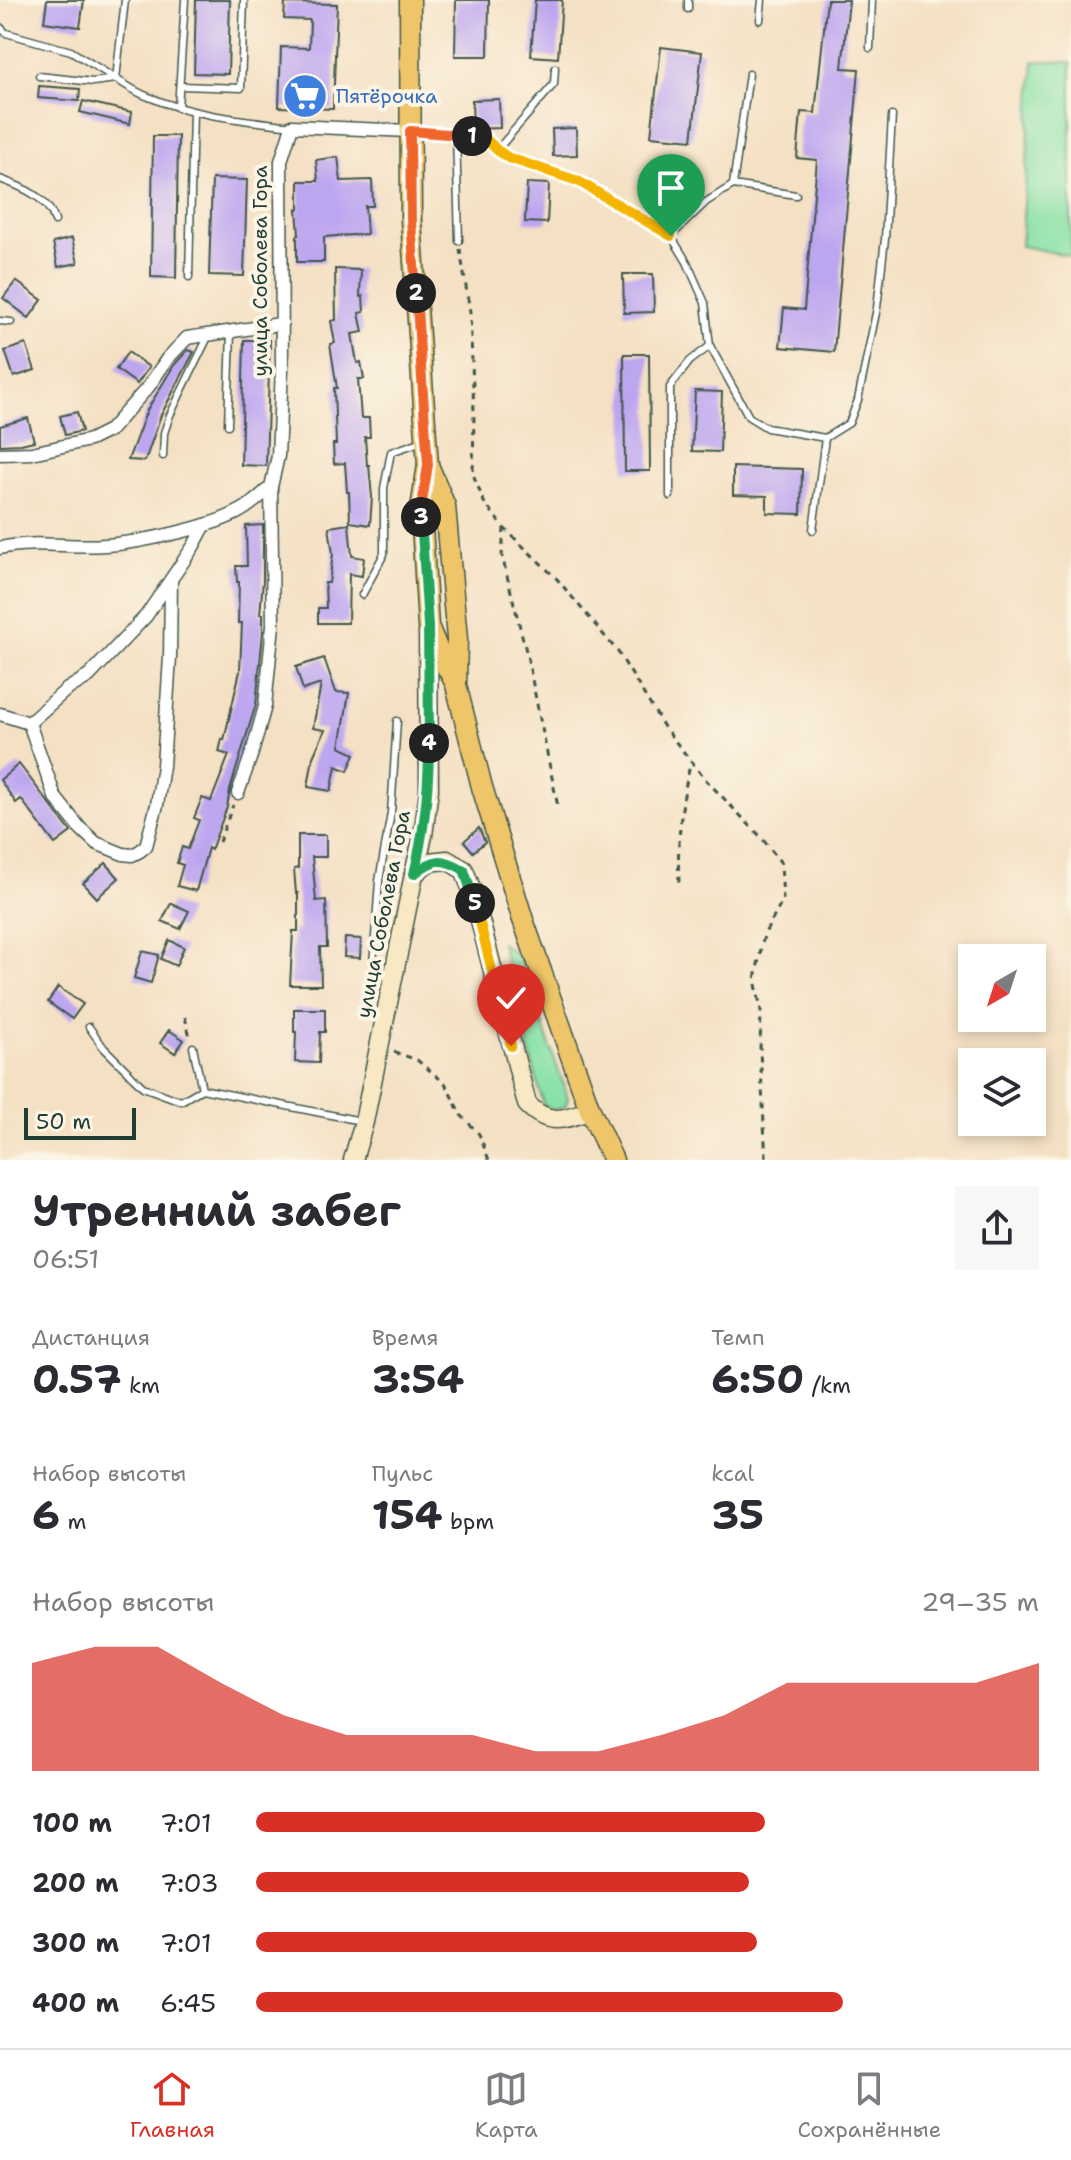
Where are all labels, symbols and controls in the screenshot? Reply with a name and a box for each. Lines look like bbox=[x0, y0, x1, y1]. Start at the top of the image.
supermarket icon: Пятёрочка bbox=[281, 72, 329, 120]
place label: Пятёрочка bbox=[336, 83, 438, 109]
pin: 1 bbox=[452, 116, 492, 156]
text: 1 bbox=[467, 121, 477, 150]
pin bbox=[637, 154, 705, 236]
street label: улица Соболева Гора bbox=[247, 165, 273, 377]
icon: arrive bbox=[649, 166, 693, 210]
pin: 2 bbox=[396, 273, 436, 313]
text: 2 bbox=[408, 278, 424, 307]
pin: 3 bbox=[401, 497, 441, 537]
text: 3 bbox=[413, 502, 429, 531]
pin: 4 bbox=[409, 723, 449, 763]
text: 4 bbox=[421, 728, 437, 757]
street label: улица Соболева Гора bbox=[350, 807, 416, 1020]
pin: 5 bbox=[455, 883, 495, 923]
text: 5 bbox=[468, 888, 482, 917]
north arrow bbox=[958, 944, 1046, 1032]
map controls bbox=[958, 944, 1046, 1136]
pin bbox=[477, 964, 545, 1046]
icon: check bbox=[489, 976, 533, 1020]
button: layers bbox=[958, 1048, 1046, 1136]
scale bar bbox=[24, 1104, 136, 1140]
text: 50 m bbox=[36, 1107, 91, 1136]
text: Утренний забег bbox=[32, 1181, 401, 1240]
button: share bbox=[955, 1186, 1039, 1270]
text: 06:51 bbox=[32, 1241, 99, 1276]
text: Дистанция bbox=[32, 1323, 150, 1352]
text: Время bbox=[372, 1323, 439, 1352]
text: Темп bbox=[711, 1323, 765, 1352]
text: 0.57 bbox=[32, 1352, 121, 1406]
text: 3:54 bbox=[372, 1352, 464, 1406]
text: 6:50 bbox=[711, 1352, 804, 1406]
text: km bbox=[121, 1371, 160, 1400]
text: /km bbox=[804, 1371, 851, 1400]
text: Набор высоты bbox=[32, 1459, 186, 1488]
text: Пульс bbox=[372, 1459, 433, 1488]
text: kcal bbox=[711, 1459, 754, 1488]
text: 6 bbox=[32, 1488, 60, 1542]
text: 154 bbox=[372, 1488, 442, 1542]
text: 35 bbox=[711, 1488, 764, 1542]
text: m bbox=[60, 1507, 86, 1536]
text: bpm bbox=[442, 1507, 494, 1536]
text: Набор высоты bbox=[32, 1584, 214, 1619]
text: 29–35 m bbox=[921, 1584, 1039, 1619]
text: 100 m bbox=[32, 1805, 112, 1840]
text: 7:01 bbox=[160, 1805, 212, 1840]
text: 200 m bbox=[32, 1865, 119, 1900]
text: 7:03 bbox=[160, 1865, 219, 1900]
text: 300 m bbox=[32, 1925, 119, 1960]
text: 7:01 bbox=[160, 1925, 212, 1960]
text: 400 m bbox=[32, 1985, 119, 2020]
text: 6:45 bbox=[160, 1985, 216, 2020]
tab: Главная bbox=[130, 2067, 215, 2144]
tab: Карта bbox=[475, 2067, 538, 2144]
tab: Сохранённые bbox=[797, 2067, 941, 2144]

